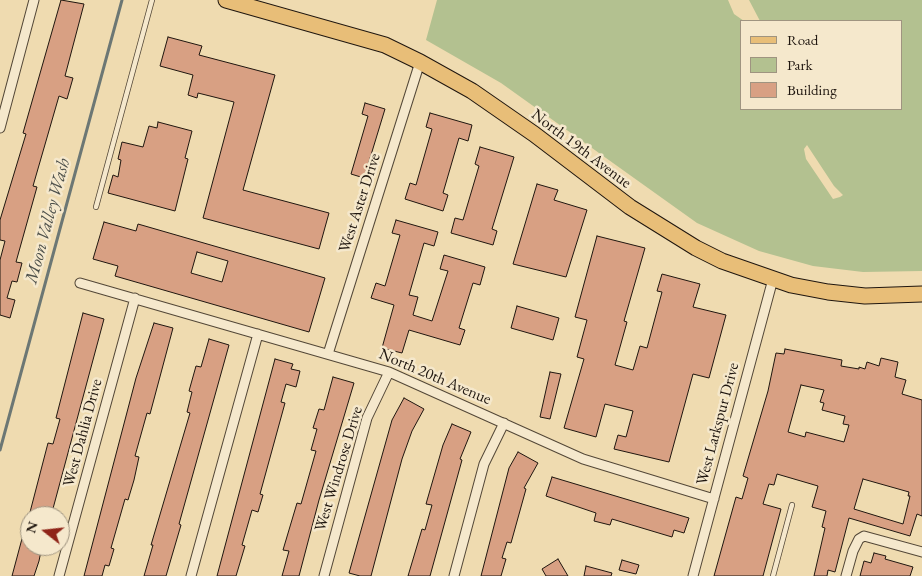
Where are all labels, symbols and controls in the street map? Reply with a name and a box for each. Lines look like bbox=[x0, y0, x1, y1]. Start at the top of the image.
legend bbox=[740, 20, 902, 110]
text: Road bbox=[787, 30, 818, 49]
text: Park bbox=[787, 55, 813, 74]
text: Building bbox=[787, 80, 837, 99]
street label: North 19th Avenue bbox=[527, 105, 635, 193]
street label: West Aster Drive bbox=[335, 151, 385, 255]
water label: Moon Valley Wash bbox=[21, 156, 75, 286]
street label: North 20th Avenue bbox=[376, 345, 494, 409]
street label: West Larkspur Drive bbox=[692, 361, 744, 487]
street label: West Dahlia Drive bbox=[59, 377, 107, 489]
street label: West Windrose Drive bbox=[311, 404, 367, 534]
north arrow bbox=[20, 506, 70, 556]
text: N bbox=[21, 519, 42, 535]

